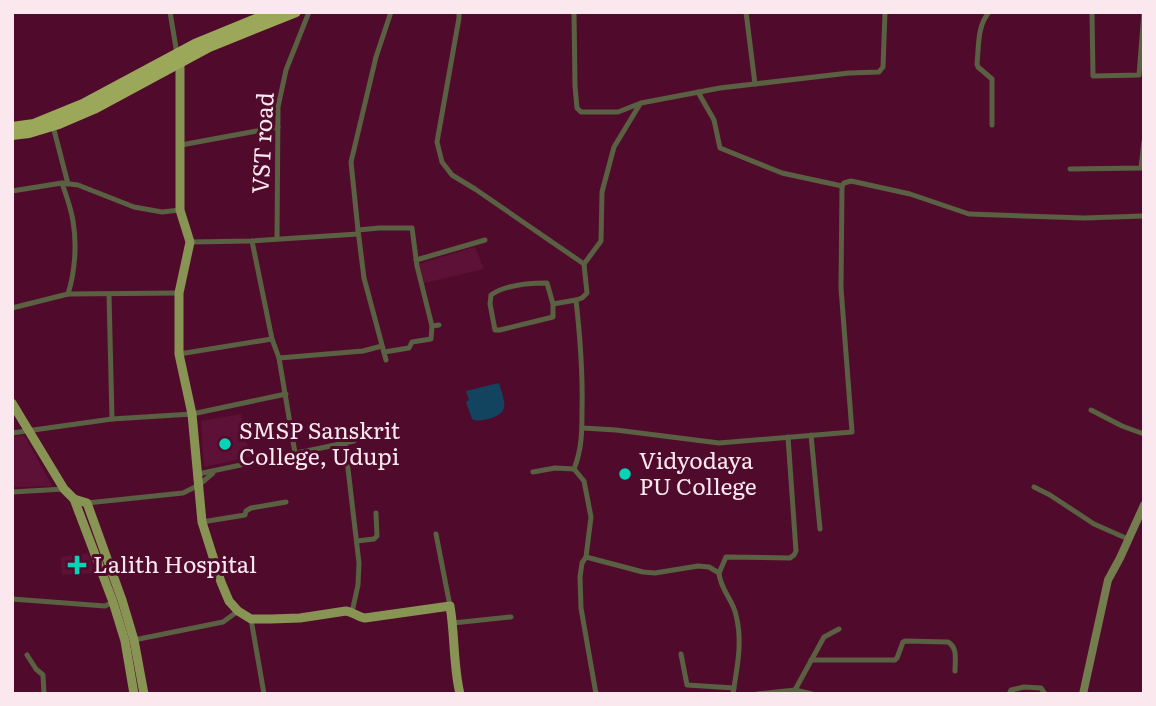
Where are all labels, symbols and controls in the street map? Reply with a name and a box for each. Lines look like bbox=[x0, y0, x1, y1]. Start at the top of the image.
street label: VST road bbox=[241, 91, 281, 195]
place label: SMSP Sanskrit College, Udupi bbox=[239, 412, 401, 472]
marker: SMSP Sanskrit College, Udupi bbox=[217, 436, 233, 452]
place label: Vidyodaya PU College bbox=[639, 442, 757, 502]
marker: Vidyodaya PU College bbox=[617, 466, 633, 482]
place label: Lalith Hospital bbox=[93, 546, 257, 580]
marker: Lalith Hospital bbox=[67, 555, 87, 575]

